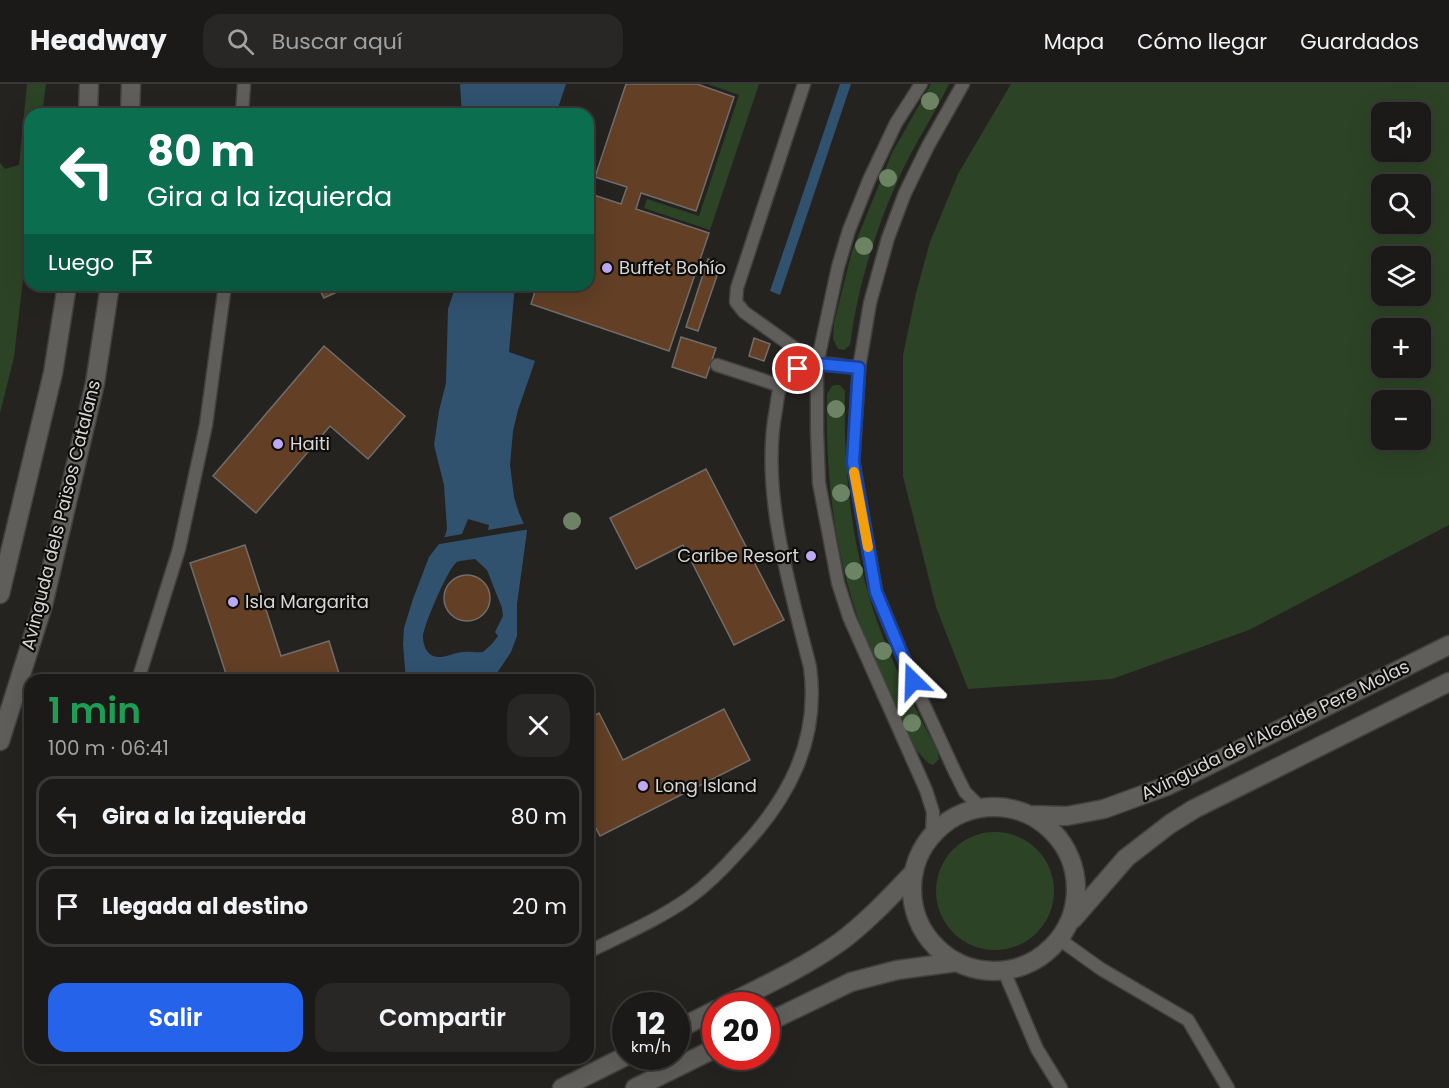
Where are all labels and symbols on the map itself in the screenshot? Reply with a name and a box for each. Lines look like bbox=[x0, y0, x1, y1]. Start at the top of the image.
place label: Buffet Bohío bbox=[619, 255, 726, 280]
marker: Buffet Bohío bbox=[600, 261, 614, 275]
pin bbox=[772, 343, 823, 394]
street label: Avinguda dels Països Catalans bbox=[15, 377, 106, 652]
place label: Haiti bbox=[290, 431, 330, 456]
marker: Haiti bbox=[271, 437, 285, 451]
place label: Caribe Resort bbox=[677, 543, 799, 568]
marker: Caribe Resort bbox=[804, 549, 818, 563]
place label: Isla Margarita bbox=[245, 589, 369, 614]
marker: Isla Margarita bbox=[226, 595, 240, 609]
position arrow bbox=[881, 649, 945, 713]
street label: Avinguda de l'Alcalde Pere Molas bbox=[1136, 653, 1413, 806]
place label: Long Island bbox=[655, 773, 757, 798]
marker: Long Island bbox=[636, 779, 650, 793]
speed limit sign: 20 bbox=[702, 992, 780, 1070]

